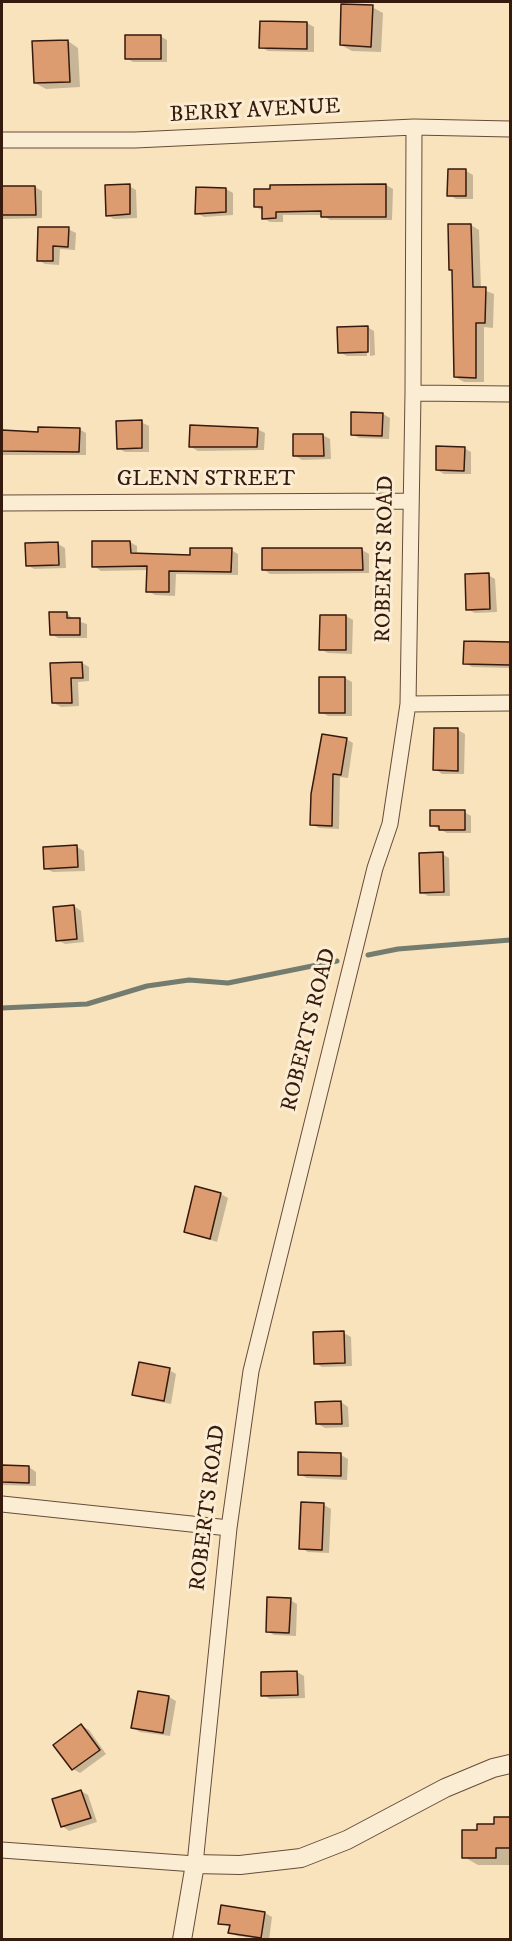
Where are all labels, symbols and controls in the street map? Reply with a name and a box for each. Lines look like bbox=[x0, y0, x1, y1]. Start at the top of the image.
street label: BERRY AVENUE bbox=[169, 94, 341, 130]
street label: GLENN STREET bbox=[117, 467, 295, 493]
street label: ROBERTS ROAD bbox=[371, 475, 401, 643]
street label: ROBERTS ROAD bbox=[277, 946, 343, 1114]
street label: ROBERTS ROAD bbox=[186, 1423, 232, 1593]

